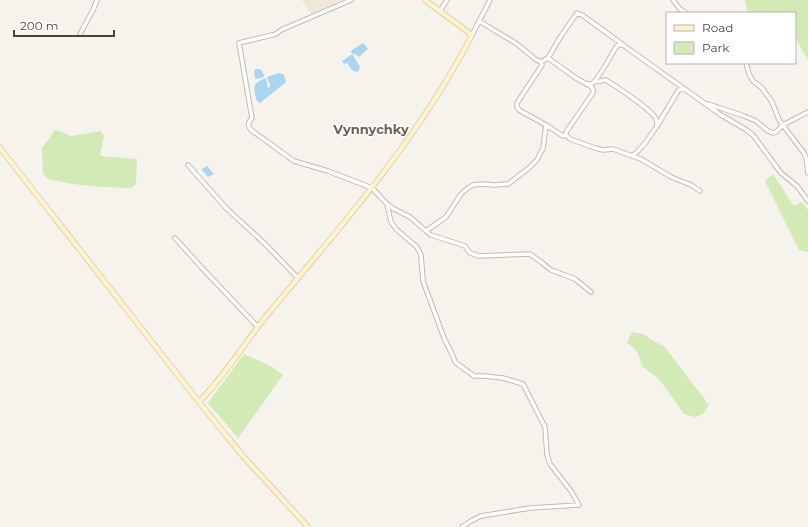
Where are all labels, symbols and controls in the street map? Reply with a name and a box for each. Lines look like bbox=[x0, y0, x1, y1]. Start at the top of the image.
scale bar bbox=[14, 12, 114, 38]
legend bbox=[666, 12, 796, 64]
text: 200 m bbox=[20, 18, 59, 33]
text: Road bbox=[702, 20, 733, 35]
text: Park bbox=[702, 40, 730, 55]
district label: Vynnychky bbox=[332, 121, 409, 137]

